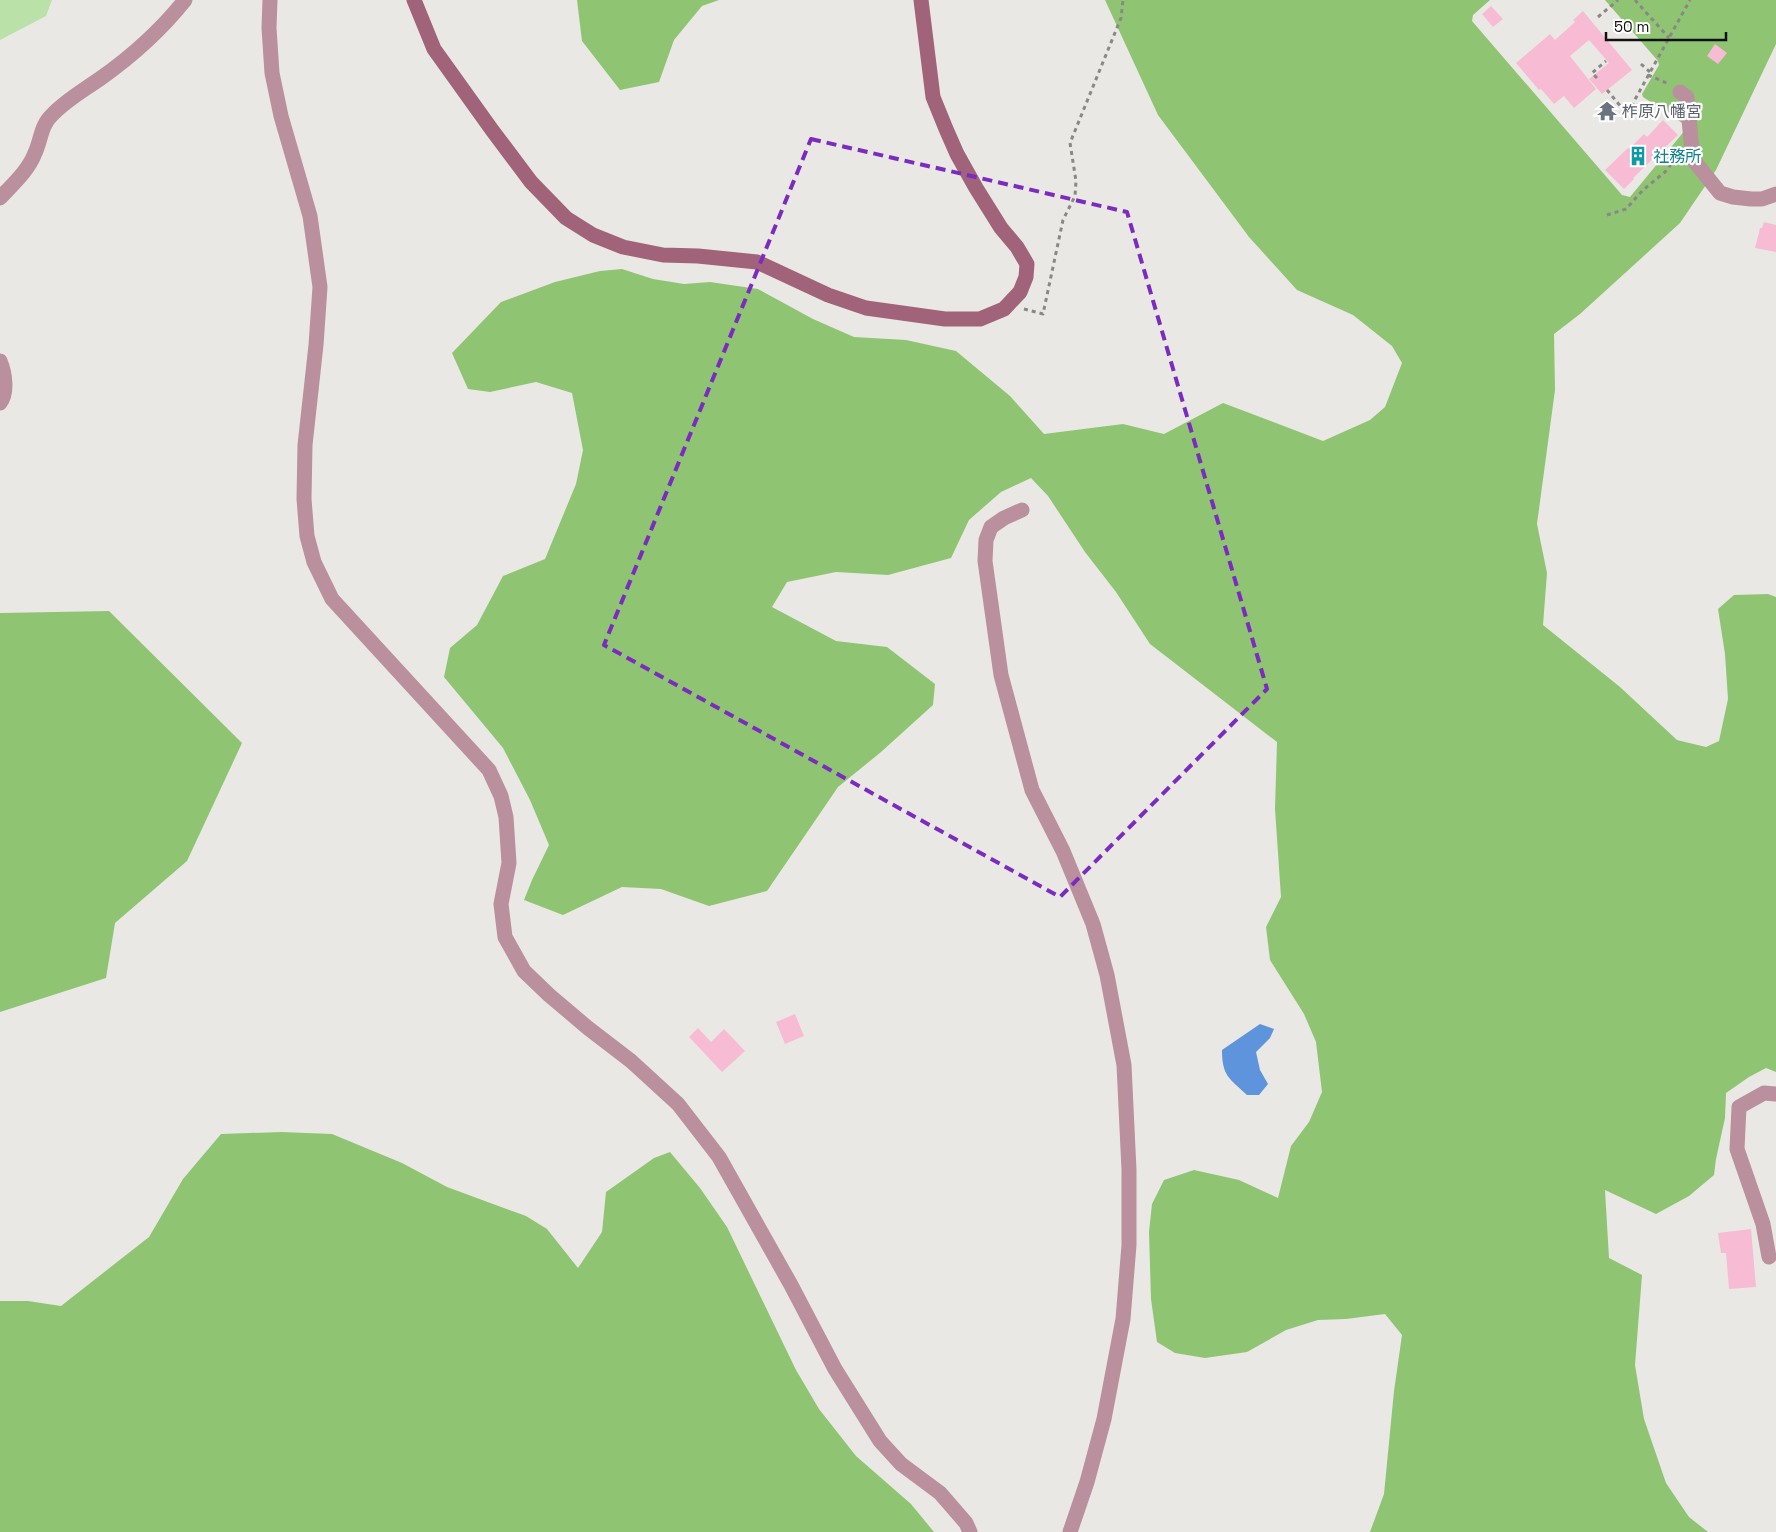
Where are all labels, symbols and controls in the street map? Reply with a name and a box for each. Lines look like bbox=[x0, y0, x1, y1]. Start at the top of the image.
scale bar bbox=[1606, 10, 1726, 42]
text: 50 m bbox=[1614, 17, 1649, 36]
temple icon: 柞原八幡宮 bbox=[1596, 100, 1618, 122]
place label: 柞原八幡宮 bbox=[1622, 101, 1702, 122]
building icon: 社務所 bbox=[1627, 145, 1649, 167]
place label: 社務所 bbox=[1653, 146, 1701, 167]

